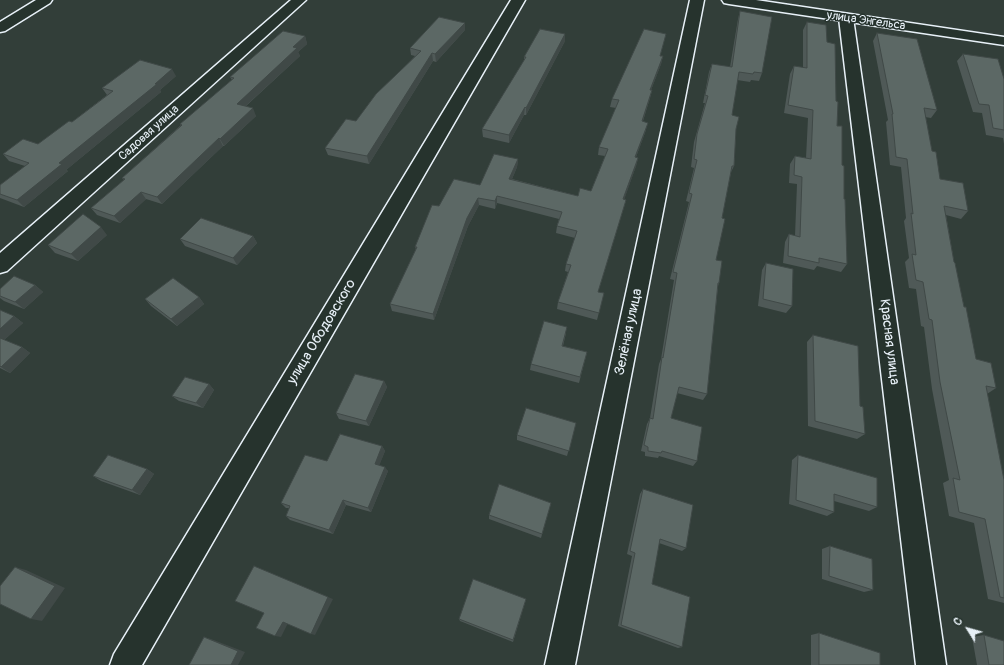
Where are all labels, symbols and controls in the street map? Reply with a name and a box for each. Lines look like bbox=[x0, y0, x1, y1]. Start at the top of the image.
street label: улица Энгельса bbox=[826, 8, 906, 34]
street label: Садовая улица bbox=[116, 102, 182, 164]
street label: улица Ободовского bbox=[284, 277, 360, 387]
street label: Зелёная улица bbox=[612, 287, 646, 377]
street label: Красная улица bbox=[875, 298, 903, 386]
north arrow bbox=[948, 609, 988, 649]
text: С bbox=[951, 615, 965, 628]

